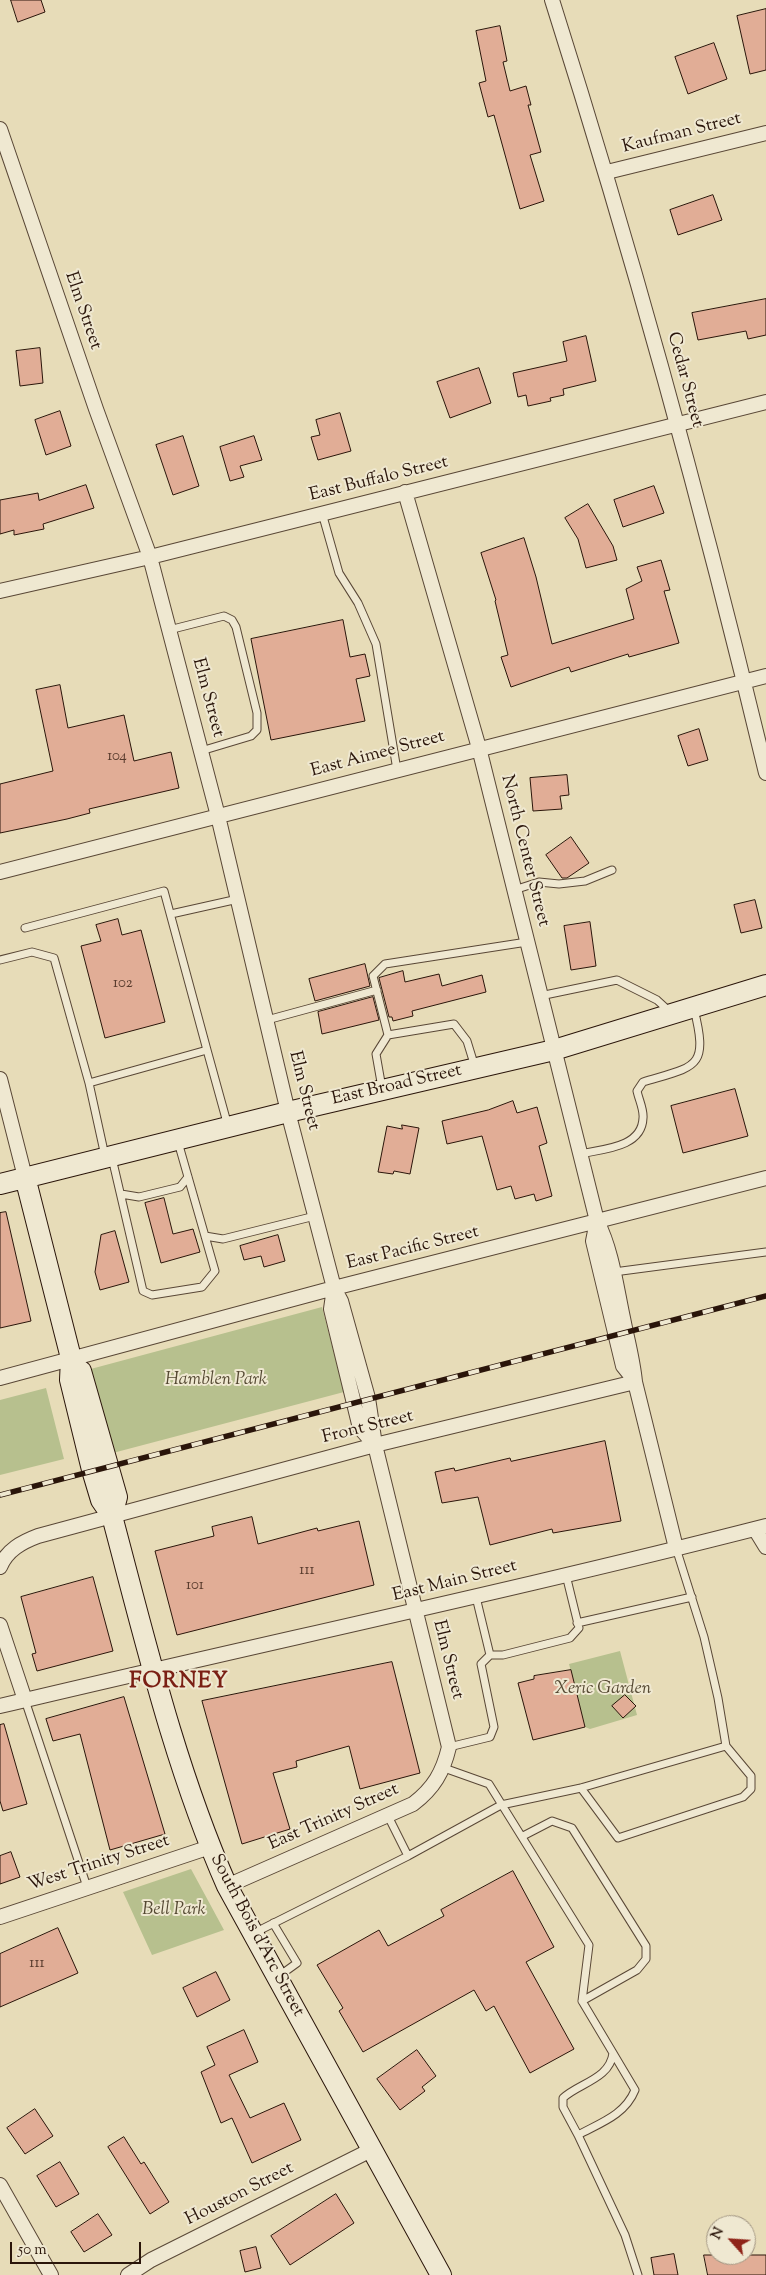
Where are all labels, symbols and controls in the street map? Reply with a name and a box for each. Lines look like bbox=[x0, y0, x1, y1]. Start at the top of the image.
street label: Kaufman Street bbox=[620, 109, 744, 159]
street label: Elm Street bbox=[59, 269, 105, 353]
street label: Cedar Street bbox=[661, 330, 707, 430]
street label: East Buffalo Street bbox=[307, 452, 451, 508]
street label: Elm Street bbox=[186, 656, 228, 740]
street label: East Aimee Street bbox=[309, 727, 447, 783]
house number: 104 bbox=[107, 748, 127, 766]
street label: North Center Street bbox=[495, 773, 553, 929]
house number: 102 bbox=[113, 975, 133, 993]
street label: Elm Street bbox=[283, 1049, 323, 1133]
street label: East Broad Street bbox=[330, 1061, 464, 1111]
street label: East Pacific Street bbox=[345, 1222, 481, 1276]
park label: Hamblen Park bbox=[165, 1370, 267, 1392]
street label: Front Street bbox=[320, 1406, 416, 1450]
street label: East Main Street bbox=[391, 1556, 519, 1608]
house number: 111 bbox=[299, 1562, 315, 1580]
house number: 101 bbox=[186, 1577, 204, 1595]
street label: Elm Street bbox=[427, 1618, 467, 1702]
district label: FORNEY bbox=[129, 1670, 229, 1696]
park label: Xeric Garden bbox=[555, 1679, 651, 1701]
street label: East Trinity Street bbox=[266, 1780, 402, 1856]
street label: West Trinity Street bbox=[25, 1831, 173, 1897]
street label: South Bois d'Arc Street bbox=[204, 1851, 308, 2021]
park label: Bell Park bbox=[142, 1900, 206, 1922]
house number: 111 bbox=[29, 1955, 45, 1973]
street label: Houston Street bbox=[182, 2158, 298, 2232]
north arrow bbox=[706, 2215, 756, 2265]
text: N bbox=[707, 2224, 730, 2243]
scale bar bbox=[12, 2232, 144, 2264]
text: 50 m bbox=[18, 2240, 47, 2261]

